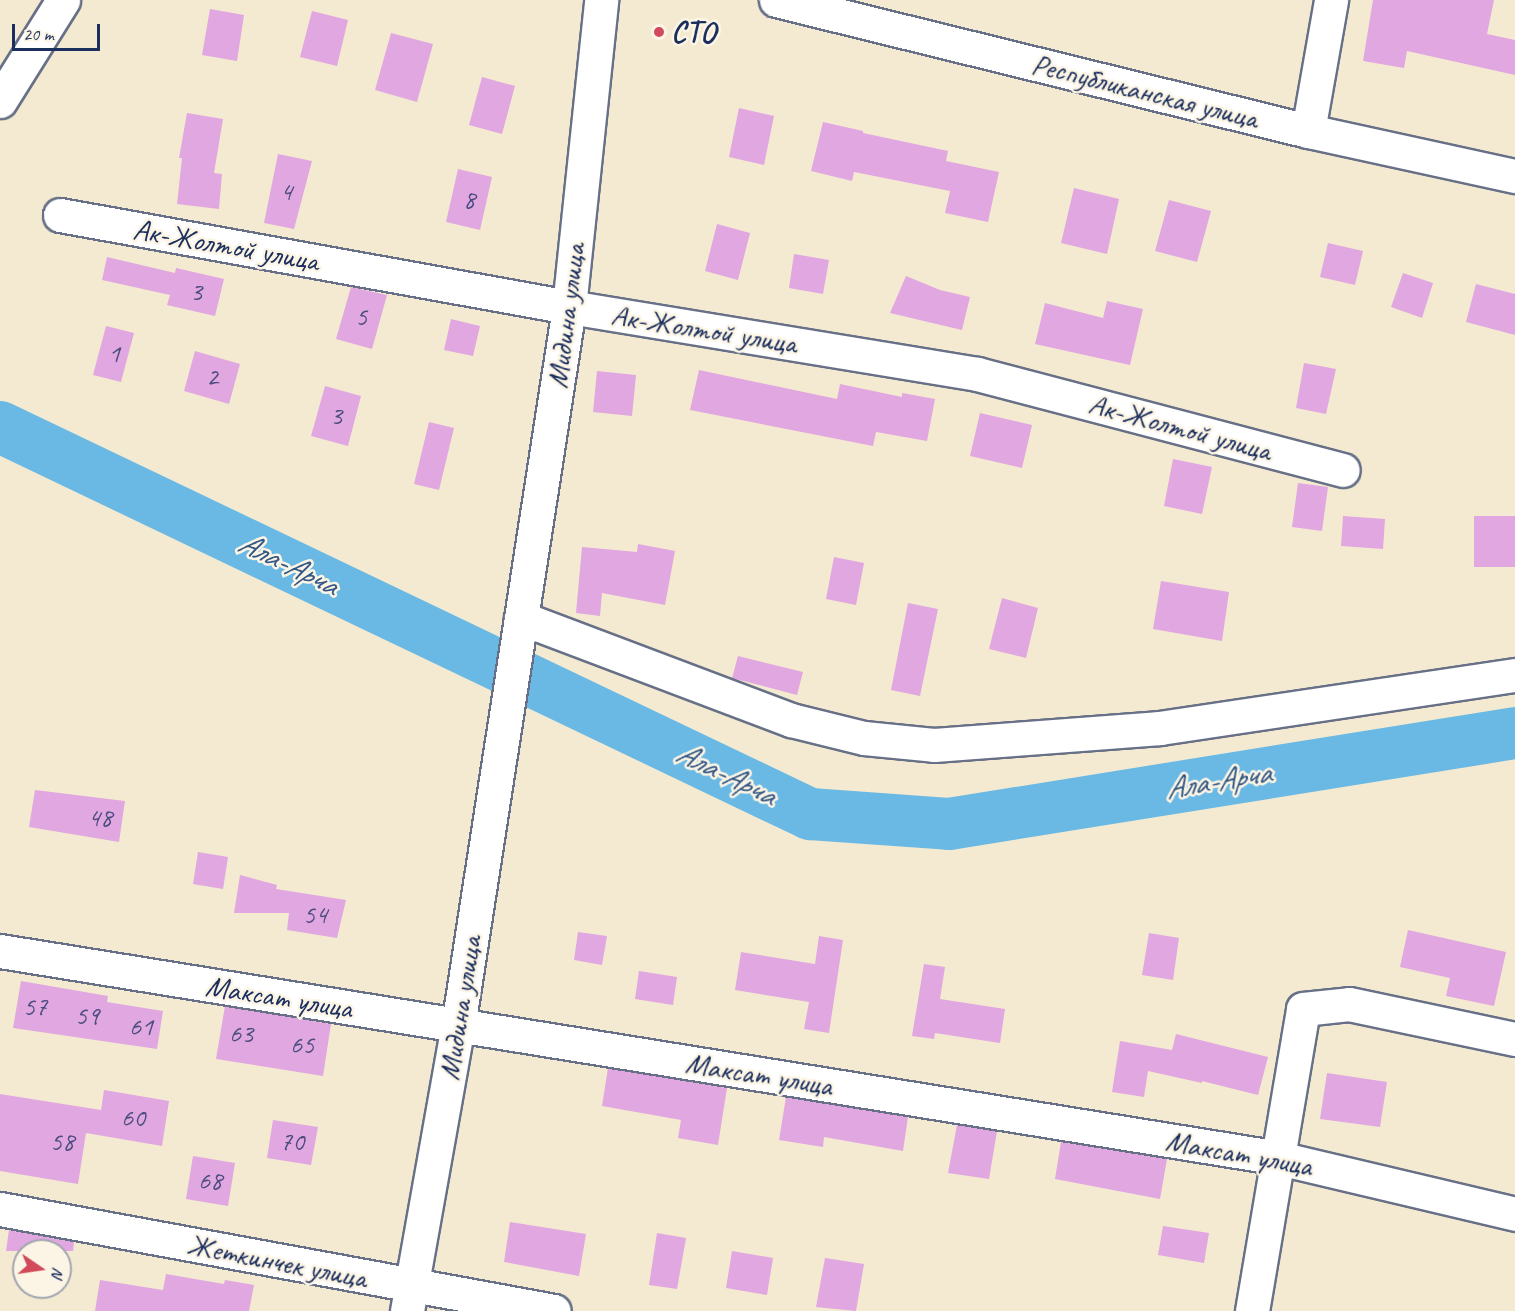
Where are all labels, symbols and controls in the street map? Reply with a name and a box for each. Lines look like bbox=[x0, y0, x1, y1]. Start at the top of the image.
scale bar bbox=[15, 12, 104, 50]
place label: СТО bbox=[671, 14, 715, 50]
text: 20 m bbox=[23, 23, 54, 45]
marker: СТО bbox=[652, 25, 666, 39]
street label: Республиканская улица bbox=[1028, 46, 1262, 136]
house number: 4 bbox=[280, 176, 292, 208]
house number: 8 bbox=[463, 184, 475, 216]
street label: Ак-Жолтой улица bbox=[131, 211, 321, 279]
street label: Мидина улица bbox=[539, 242, 593, 390]
house number: 3 bbox=[190, 276, 202, 308]
street label: Ак-Жолтой улица bbox=[609, 297, 799, 361]
house number: 5 bbox=[355, 301, 367, 333]
house number: 1 bbox=[108, 338, 120, 370]
house number: 2 bbox=[206, 361, 218, 393]
street label: Ак-Жолтой улица bbox=[1085, 385, 1275, 469]
house number: 3 bbox=[330, 400, 342, 432]
water label: Ала-Арча bbox=[232, 524, 344, 604]
water label: Ала-Арча bbox=[670, 734, 782, 814]
water label: Ала-Арча bbox=[1163, 754, 1273, 808]
house number: 48 bbox=[88, 802, 112, 834]
house number: 54 bbox=[303, 899, 327, 931]
street label: Мидина улица bbox=[431, 933, 489, 1083]
street label: Максат улица bbox=[202, 967, 356, 1027]
house number: 57 bbox=[23, 991, 47, 1023]
house number: 59 bbox=[75, 1000, 99, 1032]
house number: 61 bbox=[129, 1011, 153, 1043]
house number: 63 bbox=[229, 1018, 253, 1050]
house number: 65 bbox=[290, 1029, 314, 1061]
street label: Максат улица bbox=[682, 1044, 836, 1104]
house number: 60 bbox=[121, 1102, 145, 1134]
street label: Максат улица bbox=[1162, 1122, 1316, 1184]
house number: 58 bbox=[50, 1126, 74, 1158]
house number: 70 bbox=[280, 1126, 304, 1158]
house number: 68 bbox=[198, 1165, 222, 1197]
street label: Жеткинчек улица bbox=[184, 1226, 370, 1296]
north arrow bbox=[12, 1239, 72, 1299]
text: N bbox=[47, 1266, 68, 1280]

